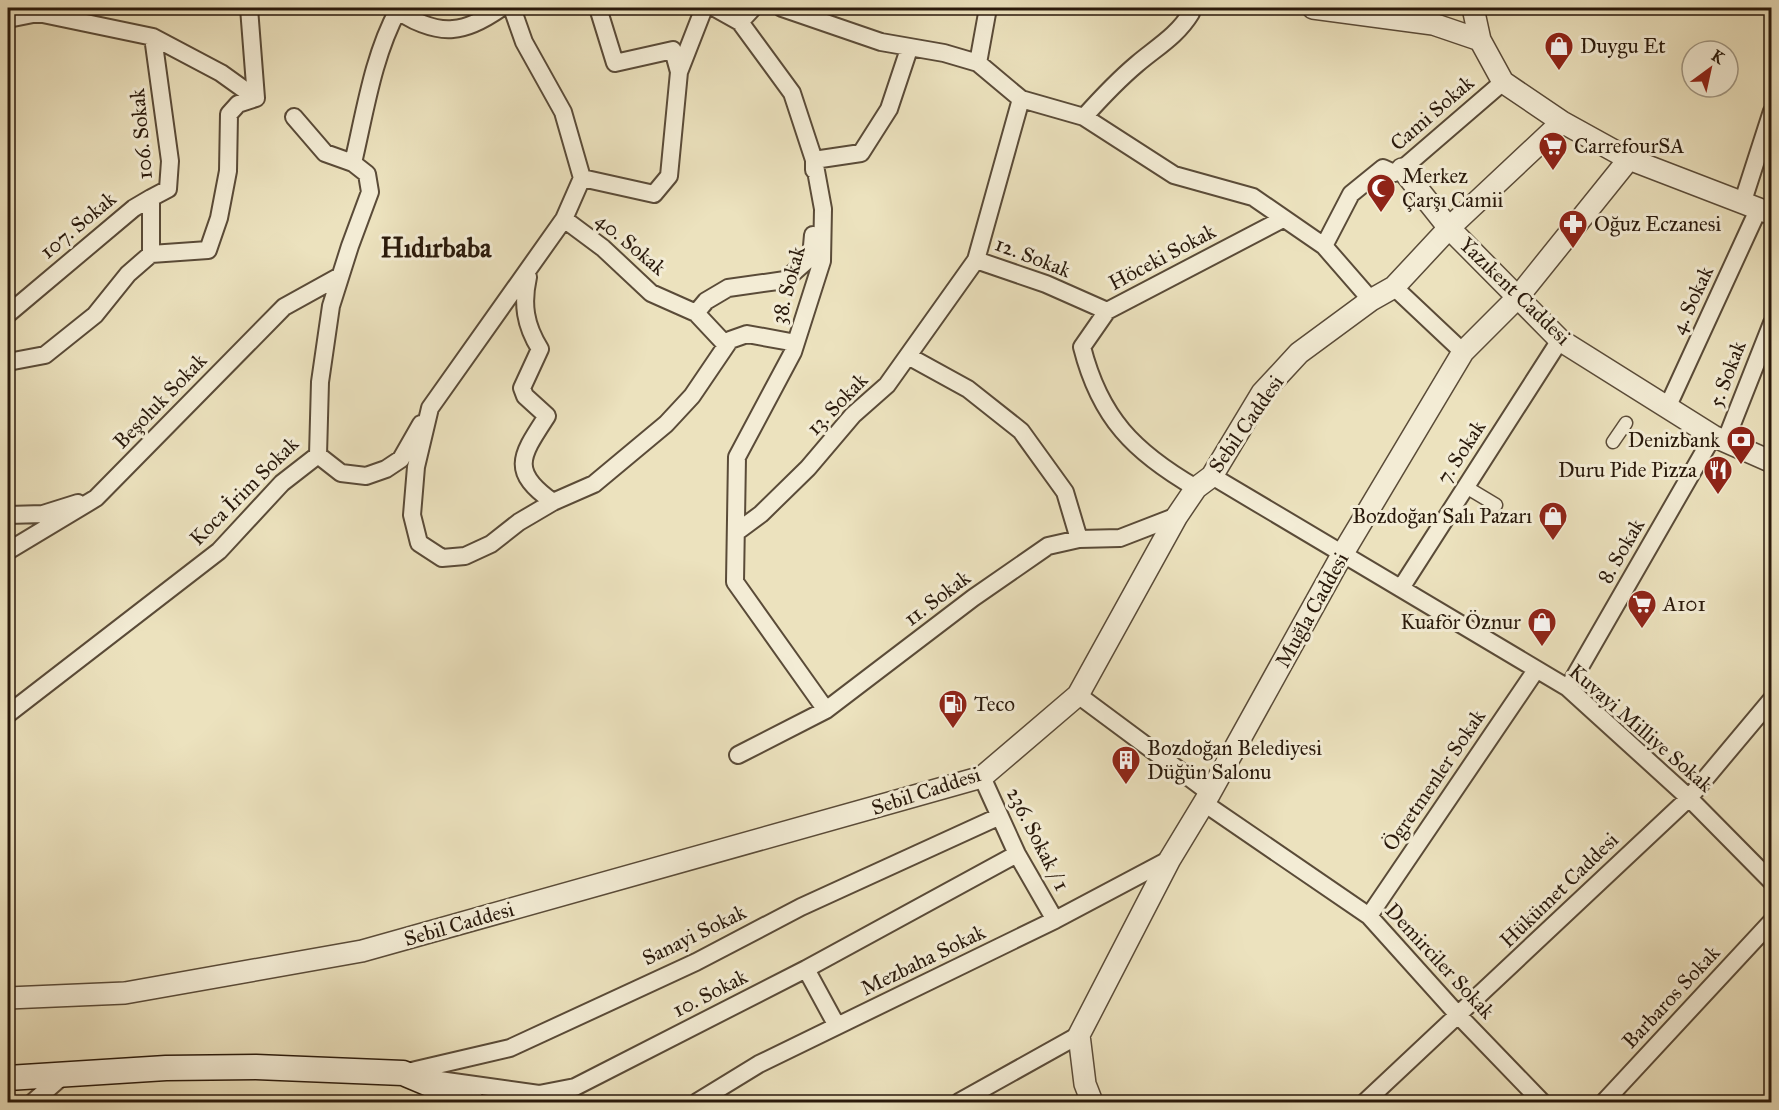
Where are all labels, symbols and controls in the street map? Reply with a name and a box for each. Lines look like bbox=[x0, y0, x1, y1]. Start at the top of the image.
shop icon: Duygu Et bbox=[1543, 30, 1575, 72]
place label: Duygu Et bbox=[1580, 33, 1666, 59]
north arrow bbox=[1680, 39, 1740, 99]
text: K bbox=[1708, 46, 1728, 68]
street label: Cami Sokak bbox=[1385, 70, 1479, 156]
street label: 106. Sokak bbox=[124, 87, 158, 181]
supermarket icon: CarrefourSA bbox=[1537, 130, 1569, 172]
place label: CarrefourSA bbox=[1574, 133, 1684, 159]
place label: Merkez Çarşı Camii bbox=[1402, 163, 1504, 213]
mosque icon: Merkez Çarşı Camii bbox=[1365, 172, 1397, 214]
street label: 107. Sokak bbox=[35, 186, 122, 264]
street label: 40. Sokak bbox=[591, 207, 672, 281]
pharmacy icon: Oğuz Eczanesi bbox=[1557, 208, 1589, 250]
place label: Oğuz Eczanesi bbox=[1594, 211, 1721, 237]
street label: Höceki Sokak bbox=[1104, 218, 1220, 296]
district label: Hıdırbaba bbox=[381, 231, 492, 264]
street label: 12. Sokak bbox=[991, 231, 1075, 283]
street label: Yazıkent Caddesi bbox=[1454, 232, 1576, 351]
street label: 38. Sokak bbox=[765, 243, 811, 327]
street label: 4. Sokak bbox=[1665, 262, 1719, 338]
street label: 5. Sokak bbox=[1702, 337, 1752, 411]
street label: Beşoluk Sokak bbox=[108, 348, 212, 454]
street label: 13. Sokak bbox=[801, 367, 873, 441]
street label: Sebil Caddesi bbox=[1203, 370, 1289, 478]
street label: 7. Sokak bbox=[1431, 415, 1491, 489]
bank icon: Denizbank bbox=[1725, 424, 1757, 466]
place label: Denizbank bbox=[1628, 427, 1720, 453]
street label: Koca İrim Sokak bbox=[184, 431, 304, 551]
restaurant icon: Duru Pide Pizza bbox=[1702, 454, 1734, 496]
place label: Duru Pide Pizza bbox=[1558, 457, 1697, 483]
shop icon: Bozdoğan Salı Pazarı bbox=[1537, 500, 1569, 542]
place label: Bozdoğan Salı Pazarı bbox=[1352, 503, 1532, 529]
street label: 8. Sokak bbox=[1592, 513, 1650, 588]
street label: Muğla Caddesi bbox=[1270, 548, 1354, 672]
street label: 11. Sokak bbox=[899, 564, 976, 631]
supermarket icon: A101 bbox=[1626, 588, 1658, 630]
place label: A101 bbox=[1662, 591, 1706, 617]
shop icon: Kuaför Öznur bbox=[1526, 606, 1558, 648]
place label: Kuaför Öznur bbox=[1400, 609, 1521, 635]
street label: Kuvayi Milliye Sokak bbox=[1564, 658, 1719, 798]
fuel station icon: Teco bbox=[937, 688, 969, 730]
place label: Teco bbox=[974, 691, 1015, 717]
street label: Ögretmenler Sokak bbox=[1377, 704, 1491, 856]
place label: Bozdoğan Belediyesi Düğün Salonu bbox=[1147, 735, 1322, 785]
building icon: Bozdoğan Belediyesi Düğün Salonu bbox=[1110, 744, 1142, 786]
street label: Sebil Caddesi bbox=[868, 761, 984, 821]
street label: 236. Sokak / 1 bbox=[1001, 783, 1075, 895]
street label: Hükümet Caddesi bbox=[1494, 827, 1624, 953]
street label: Sebil Caddesi bbox=[401, 896, 517, 952]
street label: Demirciler Sokak bbox=[1380, 898, 1500, 1025]
street label: Sanayi Sokak bbox=[638, 899, 750, 971]
street label: Mezbaha Sokak bbox=[857, 919, 990, 1001]
street label: Barbaros Sokak bbox=[1617, 940, 1725, 1054]
street label: 10. Sokak bbox=[668, 963, 752, 1023]

